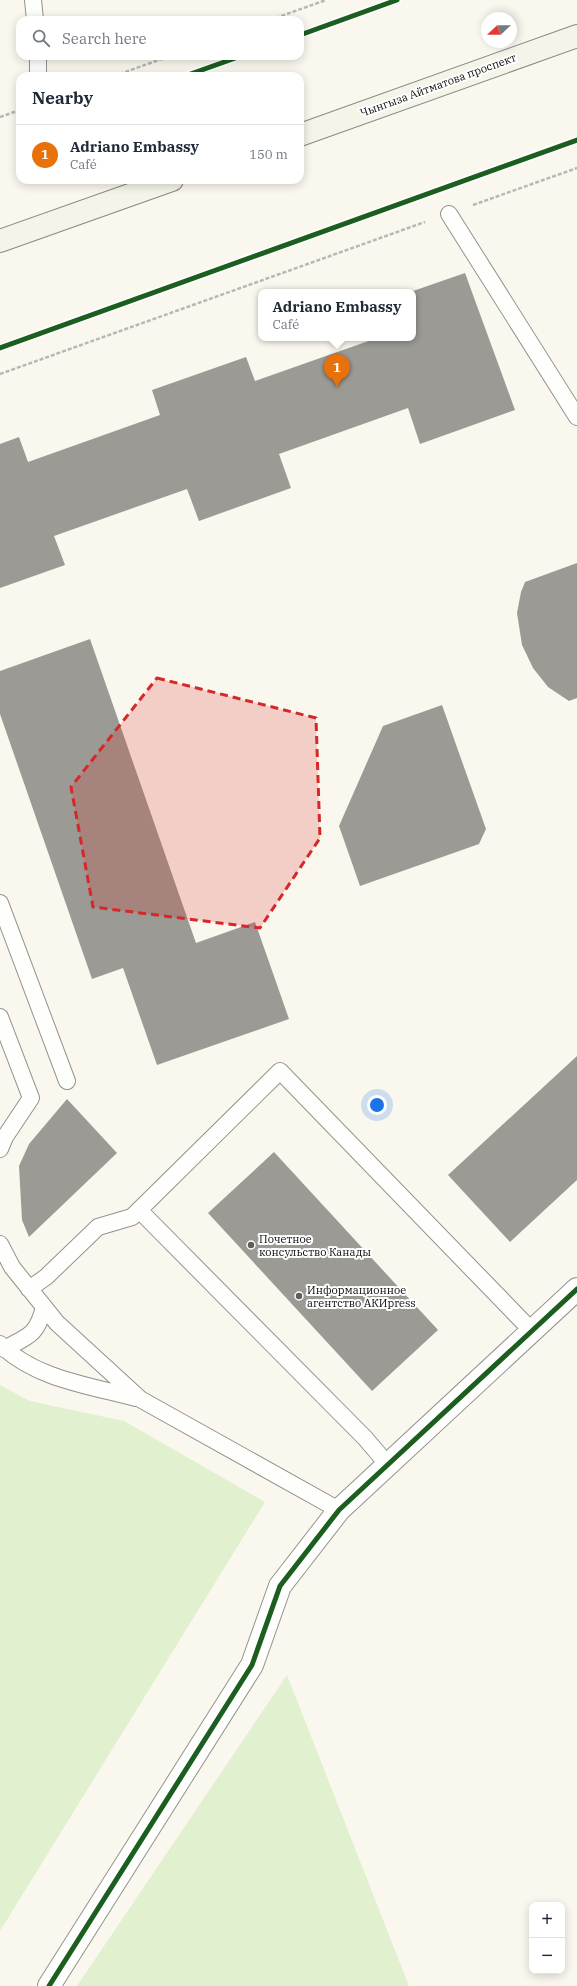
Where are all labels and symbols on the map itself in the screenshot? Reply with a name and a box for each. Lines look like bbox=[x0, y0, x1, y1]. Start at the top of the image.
north arrow bbox=[481, 12, 517, 48]
street label: Чынгыза Айтматова проспект bbox=[358, 50, 518, 120]
pin: 1 bbox=[324, 354, 350, 387]
your location bbox=[367, 1095, 387, 1115]
place label: Почетное консульство Канады bbox=[259, 1232, 371, 1259]
marker: Почетное консульство Канады bbox=[246, 1240, 256, 1250]
place label: Информационное агентство АКИpress bbox=[307, 1283, 416, 1310]
marker: Информационное агентство АКИpress bbox=[294, 1291, 304, 1301]

